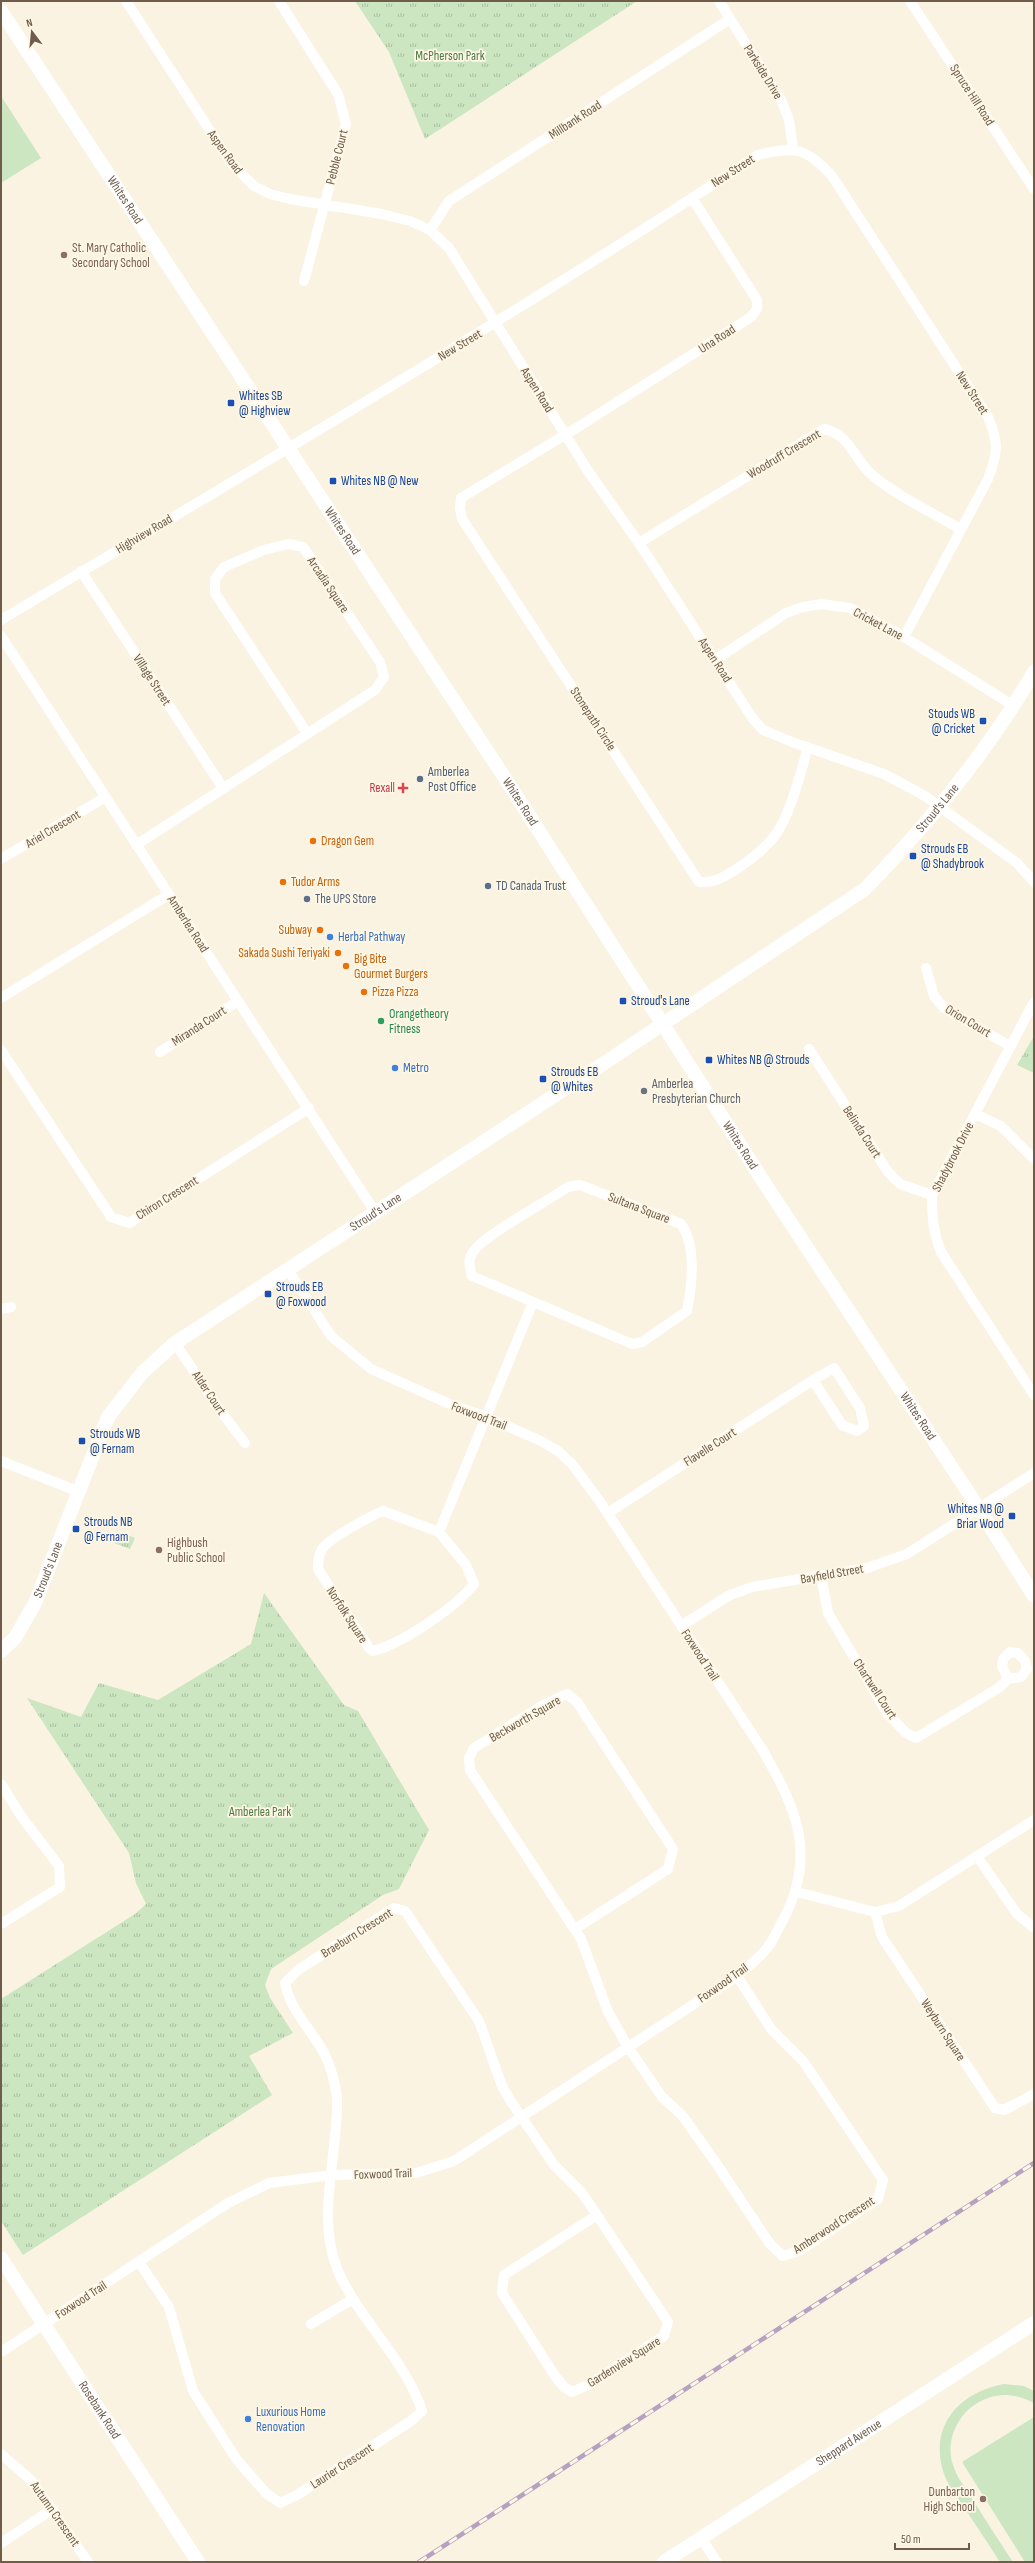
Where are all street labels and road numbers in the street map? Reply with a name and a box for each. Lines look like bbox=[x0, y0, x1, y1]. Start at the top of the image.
street label: Parkside Drive bbox=[740, 42, 786, 102]
street label: Spruce Hill Road bbox=[946, 61, 998, 129]
street label: Millbank Road bbox=[546, 97, 604, 143]
street label: Aspen Road bbox=[203, 126, 246, 177]
street label: Pebble Court bbox=[322, 128, 352, 186]
street label: New Street bbox=[708, 151, 758, 191]
street label: Whites Road bbox=[104, 173, 147, 227]
street label: Una Road bbox=[696, 321, 738, 357]
street label: New Street bbox=[435, 326, 485, 364]
street label: Aspen Road bbox=[516, 364, 557, 416]
street label: New Street bbox=[952, 368, 992, 418]
street label: Woodruff Crescent bbox=[744, 426, 824, 482]
street label: Whites Road bbox=[321, 504, 364, 558]
street label: Highview Road bbox=[113, 511, 175, 557]
street label: Arcadia Square bbox=[303, 553, 353, 616]
street label: Cricket Lane bbox=[850, 604, 906, 644]
street label: Aspen Road bbox=[694, 634, 735, 685]
street label: Village Street bbox=[130, 651, 175, 709]
street label: Stonepath Circle bbox=[567, 684, 619, 754]
street label: Whites Road bbox=[499, 775, 542, 829]
street label: Stroud's Lane bbox=[913, 780, 962, 836]
street label: Ariel Crescent bbox=[22, 806, 83, 852]
street label: Amberlea Road bbox=[163, 892, 212, 956]
street label: Orion Court bbox=[942, 1001, 994, 1041]
street label: Miranda Court bbox=[169, 1003, 229, 1049]
street label: Belinda Court bbox=[839, 1103, 885, 1161]
street label: Whites Road bbox=[719, 1118, 762, 1172]
street label: Shadybrook Drive bbox=[929, 1120, 977, 1194]
street label: Chiron Crescent bbox=[133, 1173, 201, 1223]
street label: Stroud's Lane bbox=[347, 1189, 405, 1235]
street label: Sultana Square bbox=[606, 1189, 672, 1227]
street label: Alder Court bbox=[188, 1367, 229, 1418]
street label: Whites Road bbox=[897, 1389, 940, 1443]
street label: Foxwood Trail bbox=[449, 1398, 509, 1434]
street label: Flavelle Court bbox=[681, 1424, 739, 1470]
street label: Stroud's Lane bbox=[30, 1540, 66, 1600]
street label: Bayfield Street bbox=[799, 1561, 865, 1587]
street label: Norfolk Square bbox=[323, 1584, 371, 1646]
street label: Foxwood Trail bbox=[677, 1626, 723, 1684]
street label: Chartwell Court bbox=[850, 1656, 901, 1722]
street label: Beckworth Square bbox=[487, 1692, 563, 1746]
street label: Braeburn Crescent bbox=[318, 1905, 396, 1961]
street label: Foxwood Trail bbox=[695, 1960, 751, 2006]
street label: Weyburn Square bbox=[917, 1996, 969, 2064]
street label: Foxwood Trail bbox=[354, 2165, 412, 2183]
street label: Amberwood Crescent bbox=[789, 2193, 878, 2258]
street label: Foxwood Trail bbox=[52, 2277, 110, 2323]
street label: Gardenview Square bbox=[584, 2333, 664, 2391]
street label: Rosebank Road bbox=[75, 2378, 124, 2442]
street label: Sheppard Avenue bbox=[813, 2416, 885, 2470]
street label: Laurier Crescent bbox=[307, 2440, 377, 2492]
street label: Autumn Crescent bbox=[26, 2477, 83, 2550]

